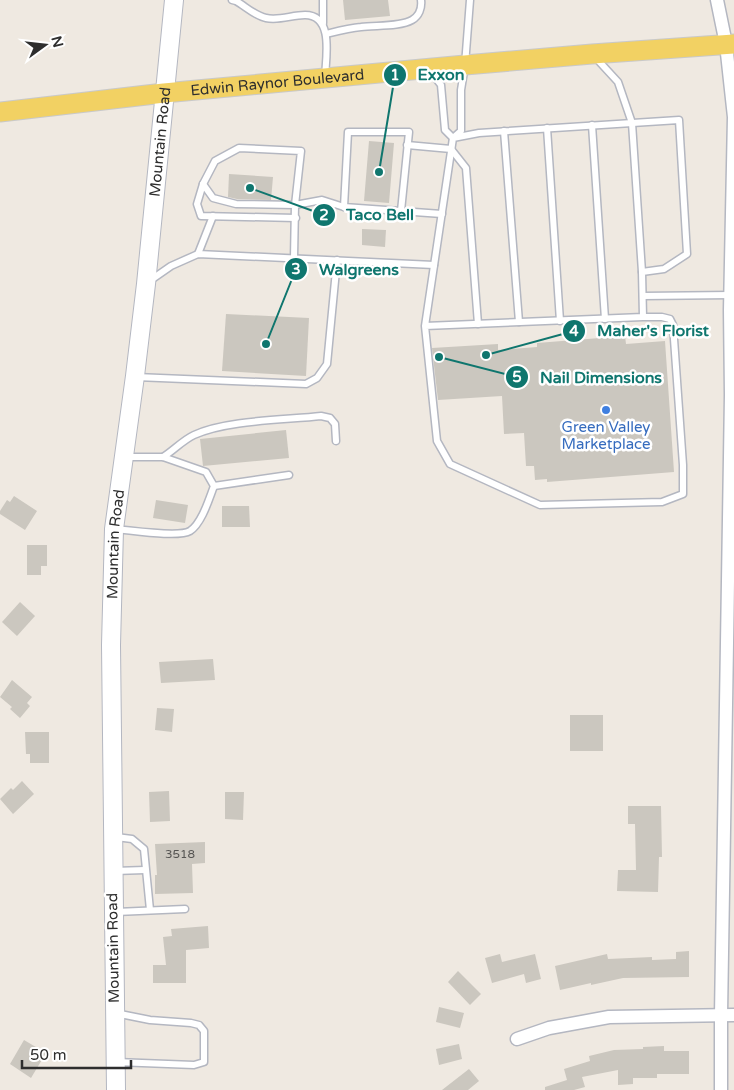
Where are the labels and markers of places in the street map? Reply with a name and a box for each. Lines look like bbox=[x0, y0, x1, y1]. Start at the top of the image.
callout: Exxon bbox=[382, 59, 474, 90]
callout: Taco Bell bbox=[311, 199, 424, 230]
callout: Walgreens bbox=[284, 254, 409, 285]
callout: Maher's Florist bbox=[562, 315, 719, 346]
callout: Nail Dimensions bbox=[505, 362, 672, 393]
marker: Green Valley Marketplace bbox=[600, 404, 612, 416]
place label: Green Valley Marketplace bbox=[562, 418, 650, 453]

